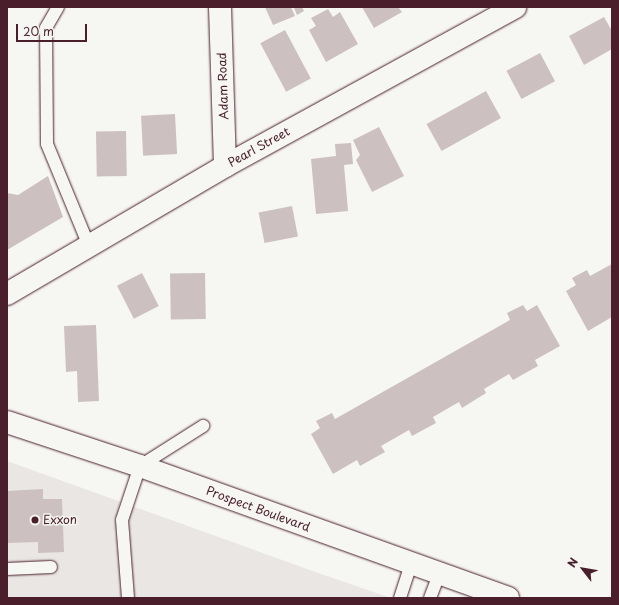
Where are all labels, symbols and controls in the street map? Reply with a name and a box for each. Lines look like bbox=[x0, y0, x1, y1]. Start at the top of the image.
scale bar bbox=[18, 16, 89, 42]
text: 20 m bbox=[23, 22, 54, 40]
street label: Adam Road bbox=[215, 52, 231, 120]
street label: Pearl Street bbox=[225, 124, 293, 170]
street label: Prospect Boulevard bbox=[204, 483, 312, 535]
place label: Exxon bbox=[43, 513, 77, 527]
marker: Exxon bbox=[30, 515, 40, 525]
north arrow bbox=[563, 549, 603, 589]
text: N bbox=[563, 554, 582, 571]

